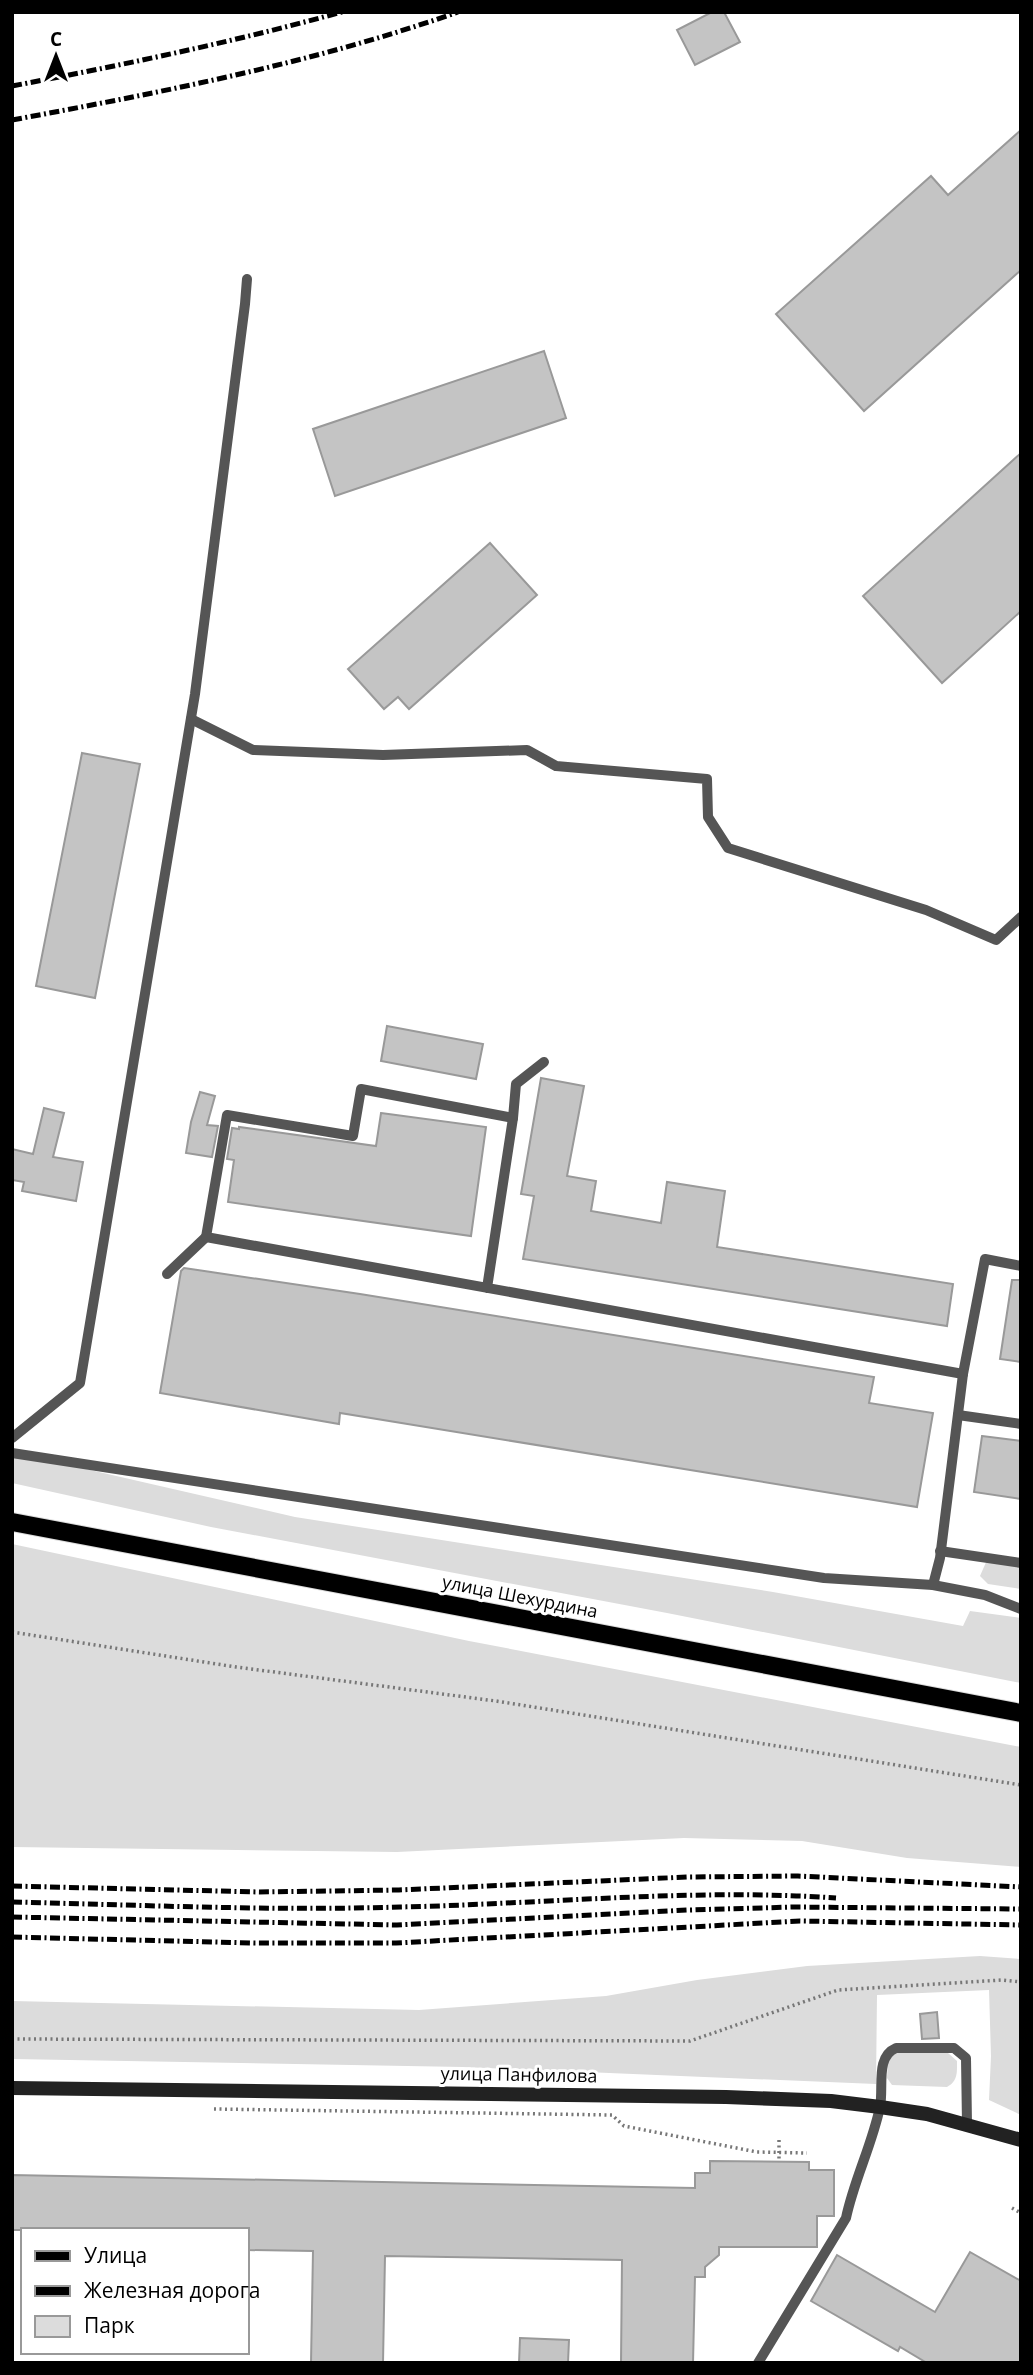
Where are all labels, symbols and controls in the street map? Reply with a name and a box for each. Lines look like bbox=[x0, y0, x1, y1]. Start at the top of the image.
north arrow bbox=[21, 21, 91, 91]
text: С bbox=[50, 26, 62, 52]
street label: улица Шехурдина bbox=[440, 1569, 600, 1623]
street label: улица Панфилова bbox=[440, 2061, 598, 2087]
legend bbox=[21, 2228, 248, 2354]
text: Улица bbox=[84, 2241, 147, 2269]
text: Железная дорога bbox=[84, 2276, 260, 2304]
text: Парк bbox=[84, 2311, 135, 2339]

